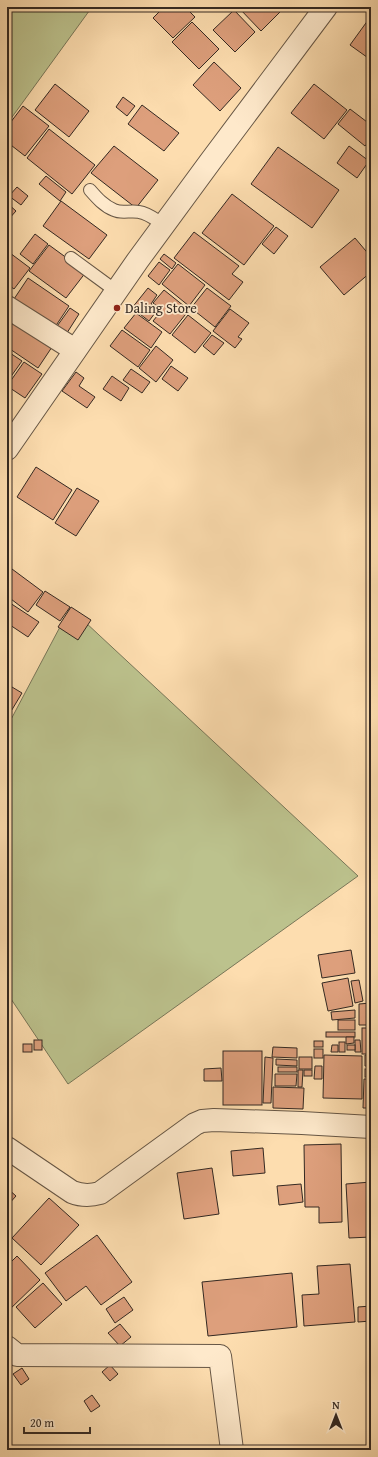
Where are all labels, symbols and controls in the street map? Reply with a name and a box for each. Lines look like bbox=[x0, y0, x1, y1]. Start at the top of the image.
place label: Daling Store bbox=[125, 298, 197, 318]
marker: Daling Store bbox=[112, 303, 122, 313]
north arrow bbox=[316, 1395, 356, 1435]
text: N bbox=[332, 1397, 340, 1413]
scale bar bbox=[24, 1409, 90, 1435]
text: 20 m bbox=[30, 1414, 54, 1431]

